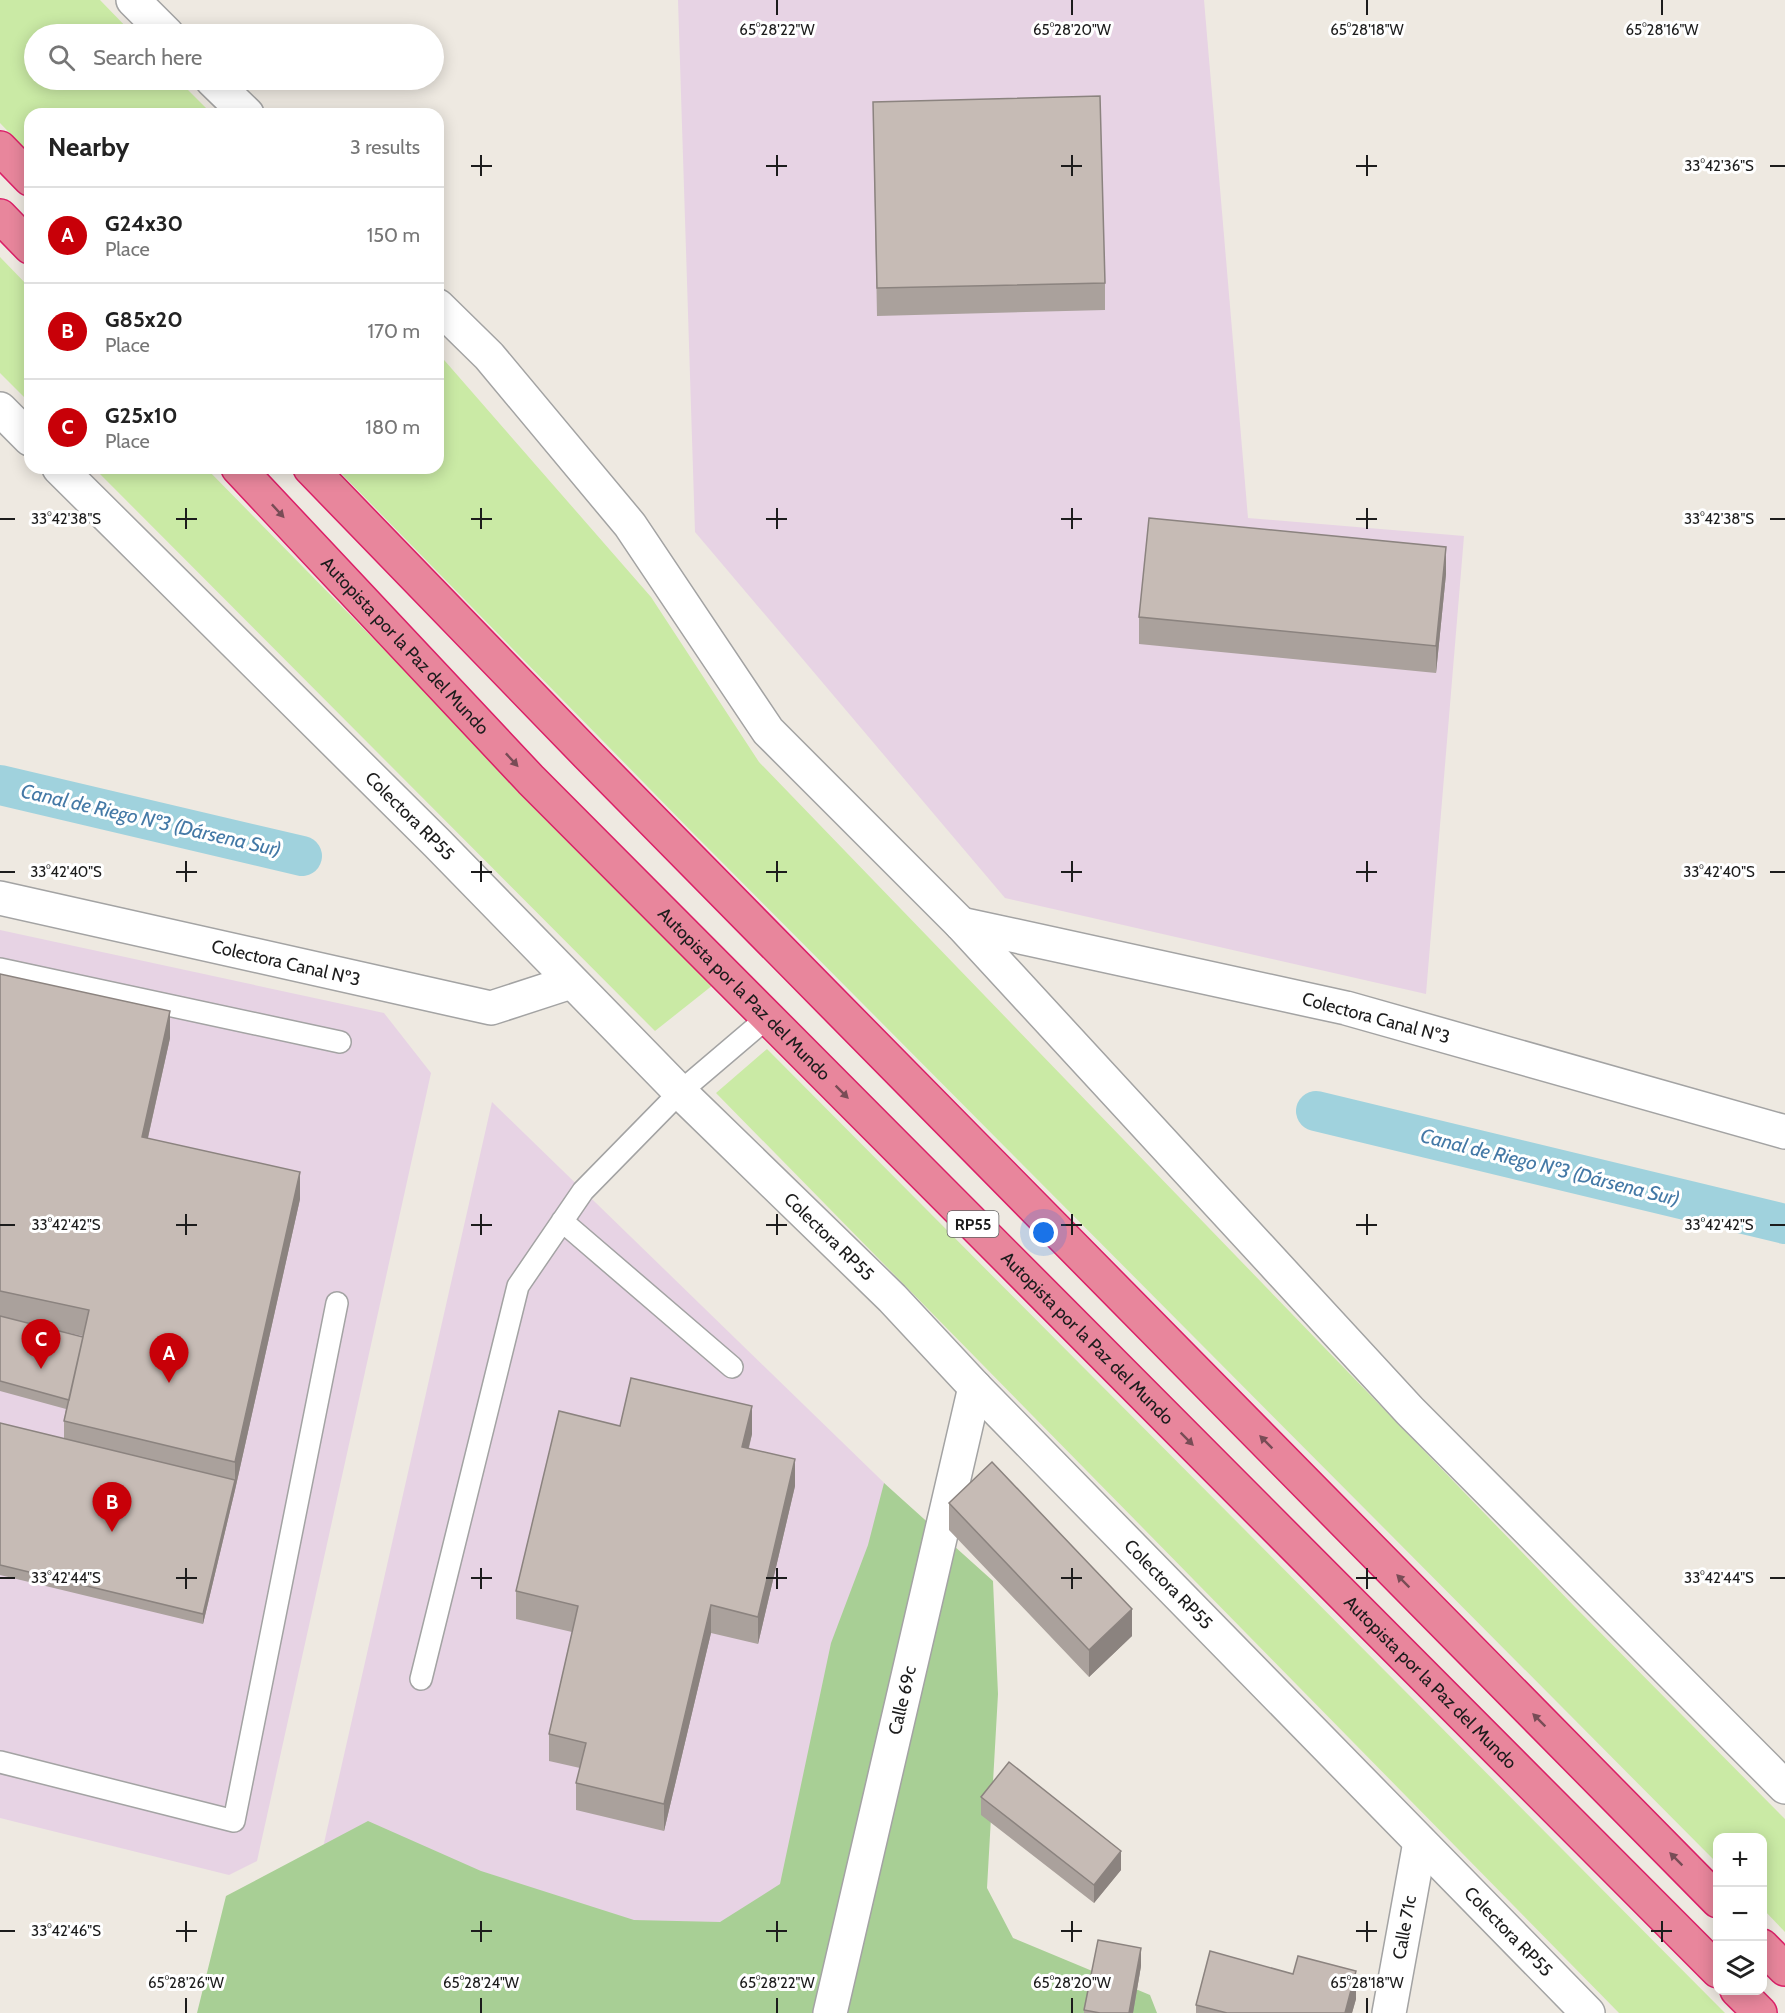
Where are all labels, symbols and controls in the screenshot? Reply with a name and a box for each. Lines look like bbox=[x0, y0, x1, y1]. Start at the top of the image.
text: 65°28'22"W bbox=[739, 21, 815, 39]
text: 65°28'20"W bbox=[1033, 21, 1112, 39]
text: 65°28'18"W bbox=[1330, 21, 1405, 39]
text: 65°28'16"W bbox=[1626, 21, 1699, 39]
search box bbox=[24, 24, 444, 90]
icon: search bbox=[45, 41, 78, 74]
text: Search here bbox=[93, 44, 202, 71]
text: Nearby bbox=[48, 131, 129, 163]
text: 3 results bbox=[350, 135, 420, 159]
text: 33°42'36"S bbox=[1684, 157, 1754, 175]
text: G24x30 bbox=[105, 210, 183, 237]
text: A bbox=[61, 223, 74, 247]
text: 150 m bbox=[367, 223, 420, 247]
text: Place bbox=[105, 237, 150, 261]
text: G85x20 bbox=[105, 306, 183, 333]
text: B bbox=[61, 319, 74, 343]
text: 170 m bbox=[368, 319, 420, 343]
text: Place bbox=[105, 333, 150, 357]
text: G25x10 bbox=[105, 402, 178, 429]
text: C bbox=[61, 415, 74, 439]
text: 180 m bbox=[365, 415, 420, 439]
text: Place bbox=[105, 429, 150, 453]
one-way arrow bbox=[271, 503, 285, 518]
text: 33°42'38"S bbox=[31, 510, 101, 528]
text: 33°42'38"S bbox=[1684, 510, 1754, 528]
street label: Autopista por la Paz del Mundo bbox=[316, 552, 494, 739]
one-way arrow bbox=[505, 752, 518, 767]
street label: Colectora RP55 bbox=[360, 767, 459, 865]
water label: Canal de Riego Nº3 (Dársena Sur) bbox=[19, 778, 283, 862]
text: 33°42'40"S bbox=[30, 863, 102, 881]
text: 33°42'40"S bbox=[1683, 863, 1755, 881]
street label: Autopista por la Paz del Mundo bbox=[653, 903, 835, 1085]
street label: Colectora Canal Nº3 bbox=[209, 935, 363, 991]
street label: Colectora Canal Nº3 bbox=[1300, 988, 1452, 1048]
one-way arrow bbox=[834, 1085, 848, 1099]
water label: Canal de Riego Nº3 (Dársena Sur) bbox=[1418, 1123, 1682, 1211]
street label: Colectora RP55 bbox=[779, 1188, 879, 1285]
road number: RP55 bbox=[948, 1211, 998, 1237]
text: 33°42'42"S bbox=[31, 1216, 101, 1234]
text: 33°42'42"S bbox=[1684, 1216, 1754, 1234]
your location bbox=[1029, 1218, 1058, 1247]
street label: Autopista por la Paz del Mundo bbox=[996, 1247, 1178, 1429]
pin: C bbox=[22, 1320, 60, 1369]
pin: A bbox=[150, 1334, 188, 1383]
one-way arrow bbox=[1179, 1431, 1193, 1445]
one-way arrow bbox=[1259, 1436, 1273, 1450]
pin: B bbox=[92, 1482, 132, 1532]
street label: Colectora RP55 bbox=[1119, 1535, 1217, 1634]
text: 33°42'44"S bbox=[31, 1569, 101, 1587]
text: 33°42'44"S bbox=[1684, 1569, 1754, 1587]
one-way arrow bbox=[1396, 1575, 1410, 1589]
street label: Autopista por la Paz del Mundo bbox=[1339, 1591, 1521, 1774]
street label: Calle 69c bbox=[884, 1664, 921, 1737]
one-way arrow bbox=[1533, 1714, 1547, 1728]
map controls bbox=[1713, 1833, 1767, 1995]
button: + bbox=[1713, 1833, 1767, 1887]
one-way arrow bbox=[1670, 1852, 1684, 1866]
street label: Colectora RP55 bbox=[1460, 1882, 1557, 1981]
button: − bbox=[1713, 1887, 1767, 1941]
street label: Calle 71c bbox=[1388, 1894, 1421, 1961]
text: 33°42'46"S bbox=[31, 1922, 101, 1940]
button: layers bbox=[1713, 1941, 1767, 1995]
text: 65°28'26"W bbox=[148, 1974, 225, 1992]
text: 65°28'24"W bbox=[443, 1974, 520, 1992]
text: 65°28'22"W bbox=[739, 1974, 815, 1992]
text: 65°28'20"W bbox=[1033, 1974, 1112, 1992]
text: 65°28'18"W bbox=[1330, 1974, 1405, 1992]

